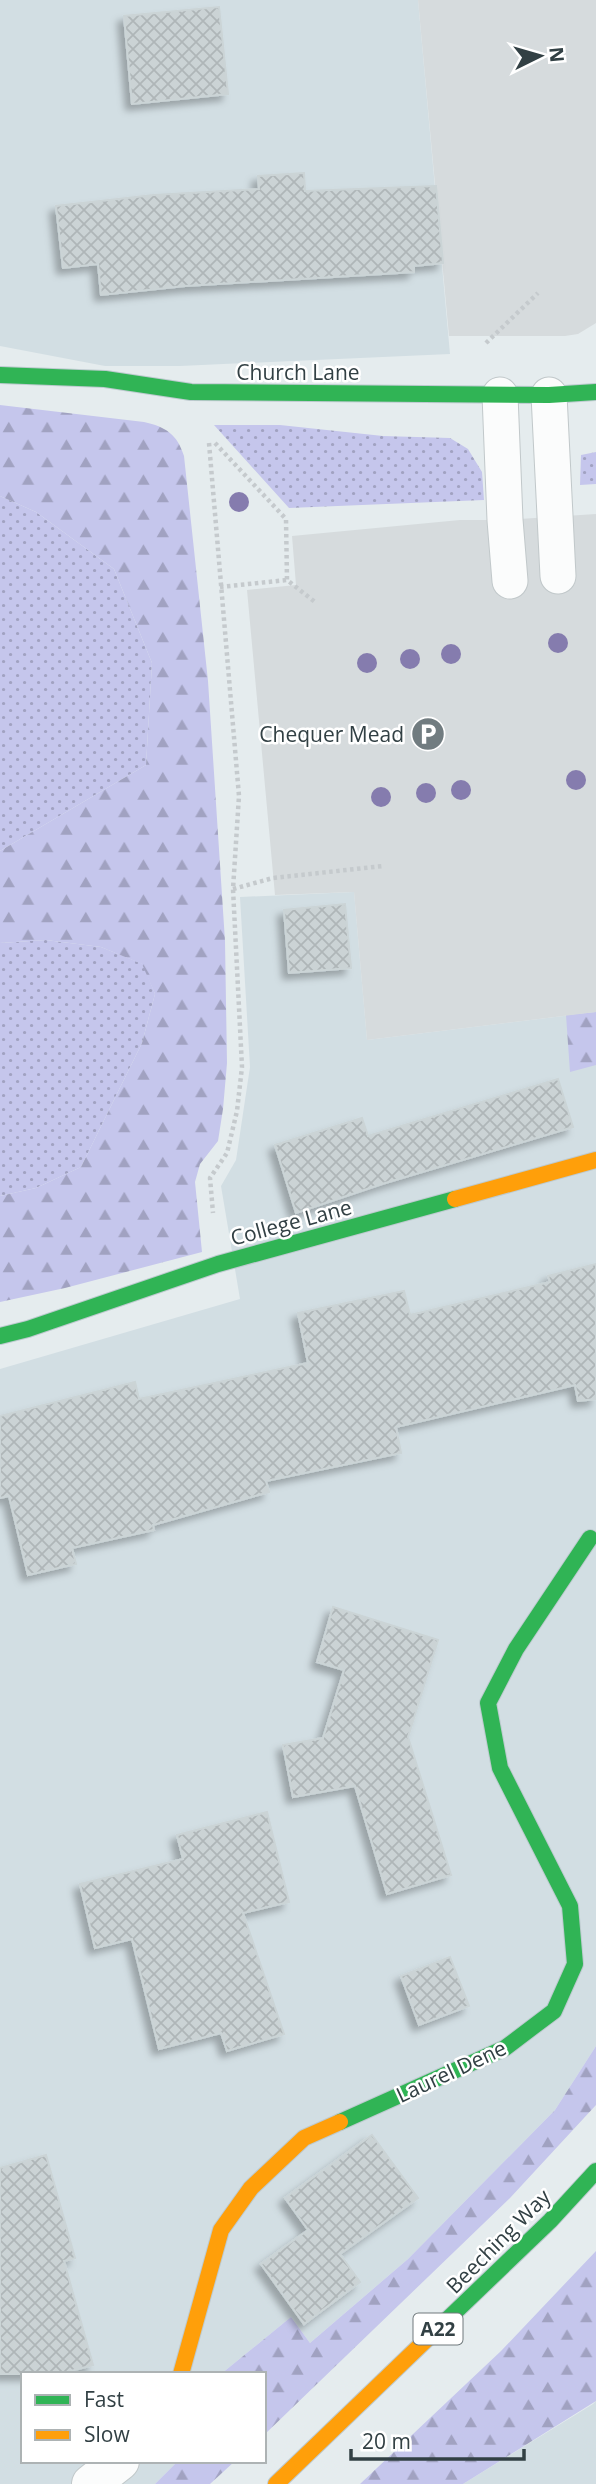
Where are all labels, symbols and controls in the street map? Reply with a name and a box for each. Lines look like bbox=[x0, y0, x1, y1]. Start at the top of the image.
north arrow bbox=[505, 21, 575, 91]
text: N bbox=[543, 46, 571, 63]
street label: Church Lane bbox=[236, 358, 360, 386]
parking icon: Chequer Mead bbox=[409, 715, 447, 753]
place label: Chequer Mead bbox=[259, 720, 404, 748]
street label: College Lane bbox=[227, 1192, 355, 1252]
street label: Laurel Dene bbox=[391, 2033, 511, 2109]
street label: Beeching Way bbox=[440, 2182, 557, 2299]
road number: A22 bbox=[414, 2314, 462, 2344]
legend bbox=[21, 2372, 266, 2463]
text: Fast bbox=[84, 2385, 124, 2413]
scale bar bbox=[351, 2418, 524, 2462]
text: Slow bbox=[84, 2420, 130, 2448]
text: 20 m bbox=[362, 2427, 411, 2455]

